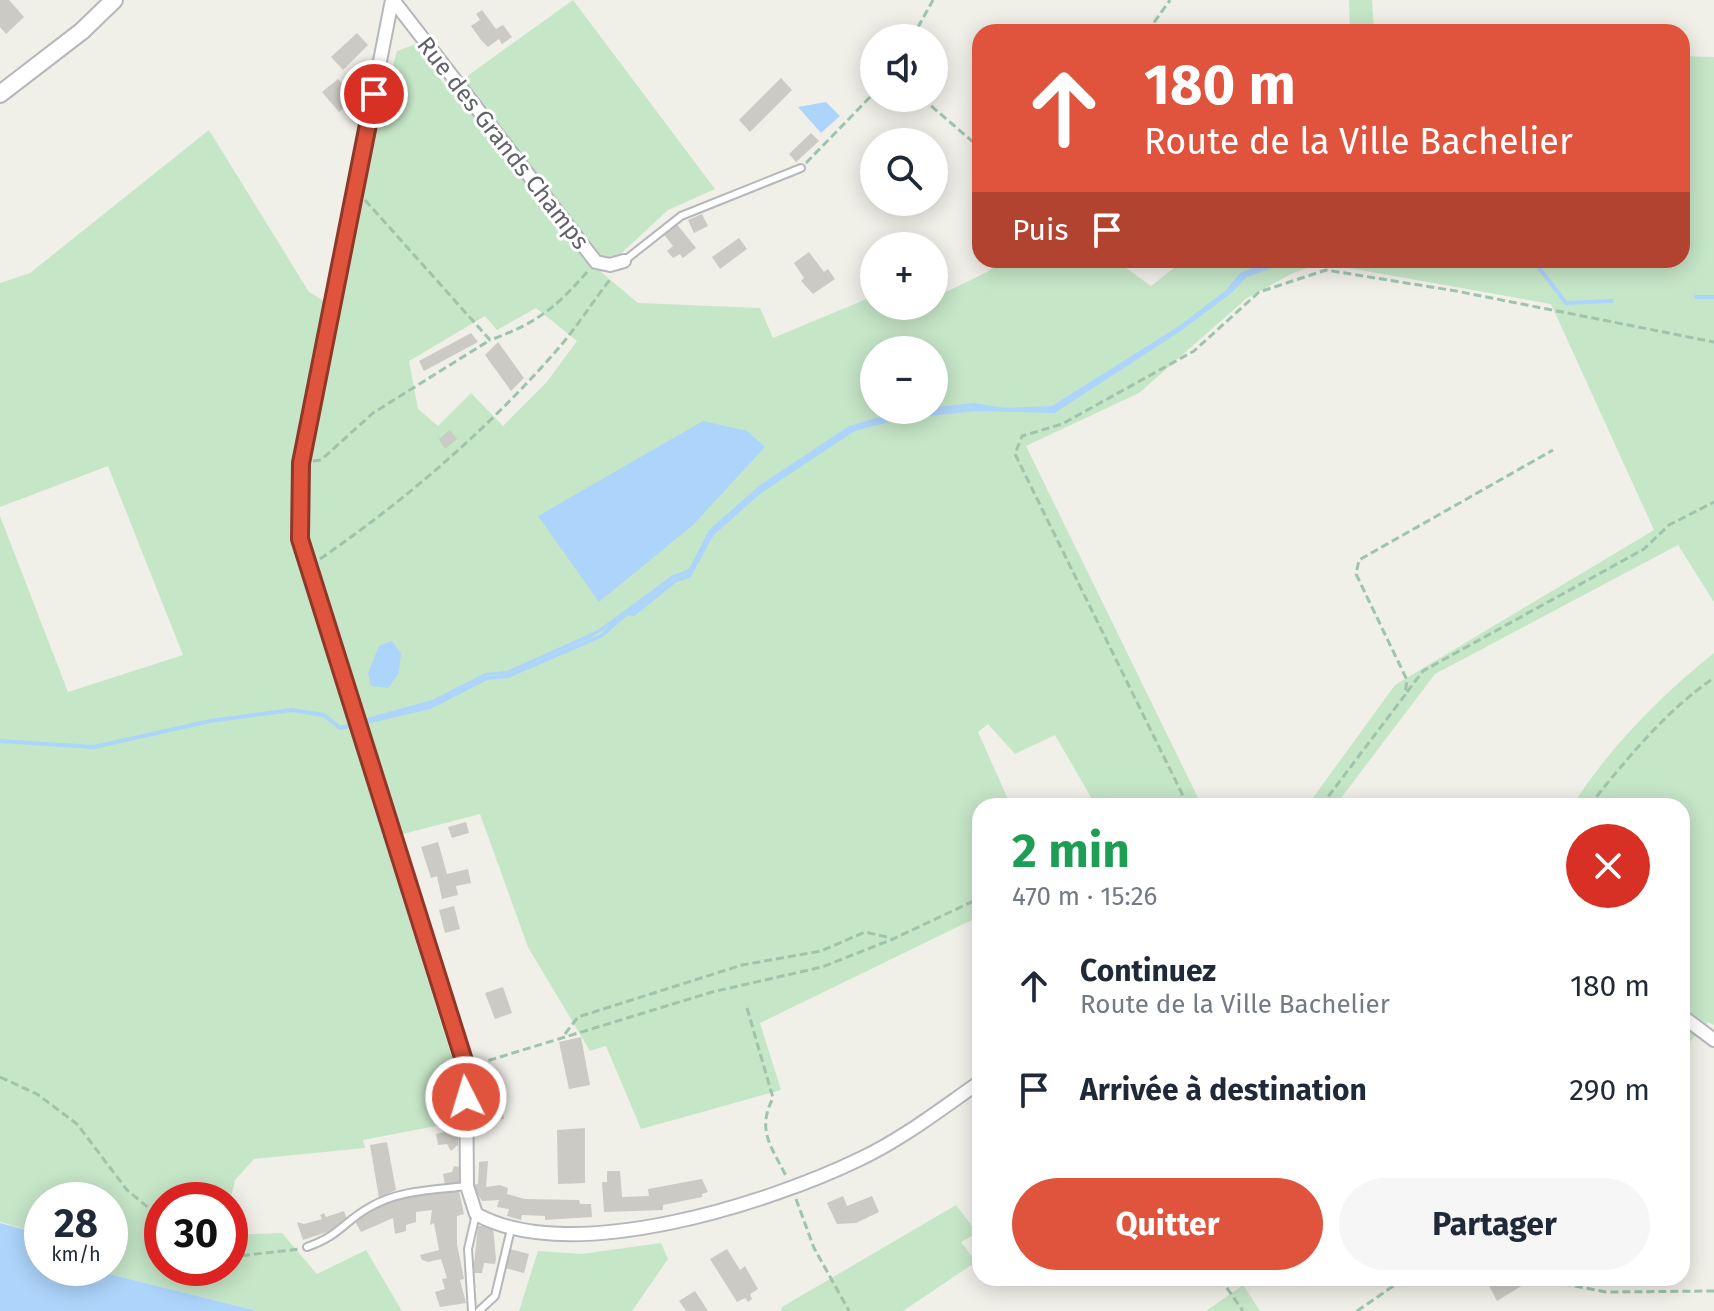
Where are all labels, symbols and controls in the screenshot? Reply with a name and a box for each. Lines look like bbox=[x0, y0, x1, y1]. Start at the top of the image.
map controls bbox=[860, 24, 948, 424]
button: sound bbox=[860, 24, 948, 112]
street label: Rue des Grands Champs bbox=[411, 31, 595, 255]
text: 180 m bbox=[1144, 52, 1296, 119]
icon: ahead bbox=[1012, 56, 1116, 160]
pin bbox=[340, 60, 408, 128]
icon: arrive bbox=[352, 72, 396, 116]
text: Route de la Ville Bachelier bbox=[1144, 120, 1573, 164]
button: search bbox=[860, 128, 948, 216]
icon: arrive bbox=[1085, 208, 1129, 252]
text: Puis bbox=[1012, 212, 1069, 248]
button: + bbox=[860, 232, 948, 320]
button: − bbox=[860, 336, 948, 424]
text: 2 min bbox=[1012, 822, 1130, 880]
button: close bbox=[1566, 824, 1650, 908]
text: 470 m · 15:26 bbox=[1012, 881, 1157, 912]
text: Continuez bbox=[1080, 953, 1216, 989]
icon: ahead bbox=[1012, 964, 1056, 1008]
text: 180 m bbox=[1570, 968, 1650, 1004]
text: Route de la Ville Bachelier bbox=[1080, 989, 1390, 1020]
position arrow bbox=[424, 1055, 508, 1139]
icon: arrive bbox=[1012, 1068, 1056, 1112]
text: Arrivée à destination bbox=[1080, 1072, 1367, 1108]
text: 290 m bbox=[1569, 1072, 1650, 1108]
button: Quitter bbox=[1012, 1178, 1323, 1270]
button: Partager bbox=[1339, 1178, 1650, 1270]
speed limit sign: 30 bbox=[144, 1182, 248, 1286]
text: 28 bbox=[54, 1200, 98, 1248]
text: km/h bbox=[51, 1242, 101, 1266]

